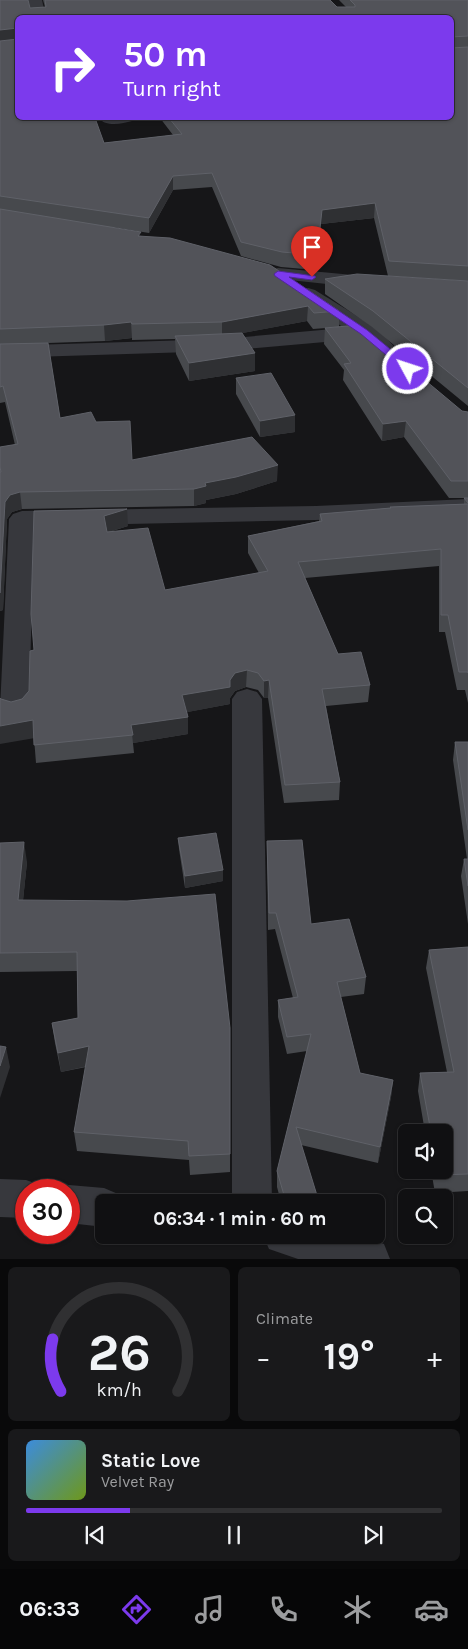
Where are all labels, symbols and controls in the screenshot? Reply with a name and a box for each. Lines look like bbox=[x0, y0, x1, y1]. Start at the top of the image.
text: 50 m bbox=[123, 34, 208, 75]
icon: right bbox=[40, 35, 105, 100]
text: Turn right bbox=[123, 76, 221, 102]
pin bbox=[291, 226, 333, 277]
icon: arrive bbox=[298, 233, 326, 261]
position arrow bbox=[381, 342, 433, 394]
map controls bbox=[398, 1124, 453, 1244]
button: sound bbox=[398, 1124, 453, 1179]
speed limit sign: 30 bbox=[15, 1179, 80, 1244]
button: search bbox=[398, 1189, 453, 1244]
text: 06:34 · 1 min · 60 m bbox=[153, 1208, 327, 1230]
text: Climate bbox=[256, 1309, 313, 1328]
text: 26 bbox=[87, 1322, 151, 1383]
text: 19° bbox=[323, 1334, 375, 1379]
text: − bbox=[256, 1341, 271, 1374]
text: + bbox=[427, 1341, 442, 1374]
text: km/h bbox=[96, 1380, 142, 1401]
text: Static Love bbox=[101, 1450, 200, 1472]
text: Velvet Ray bbox=[101, 1472, 174, 1491]
icon: previous bbox=[81, 1521, 109, 1549]
icon: pause bbox=[220, 1521, 248, 1549]
icon: next bbox=[359, 1521, 387, 1549]
icon: directions bbox=[119, 1592, 154, 1627]
icon: music bbox=[192, 1592, 227, 1627]
icon: phone bbox=[266, 1592, 301, 1627]
icon: climate bbox=[340, 1592, 375, 1627]
icon: car bbox=[414, 1592, 449, 1627]
text: 06:33 bbox=[19, 1596, 80, 1622]

